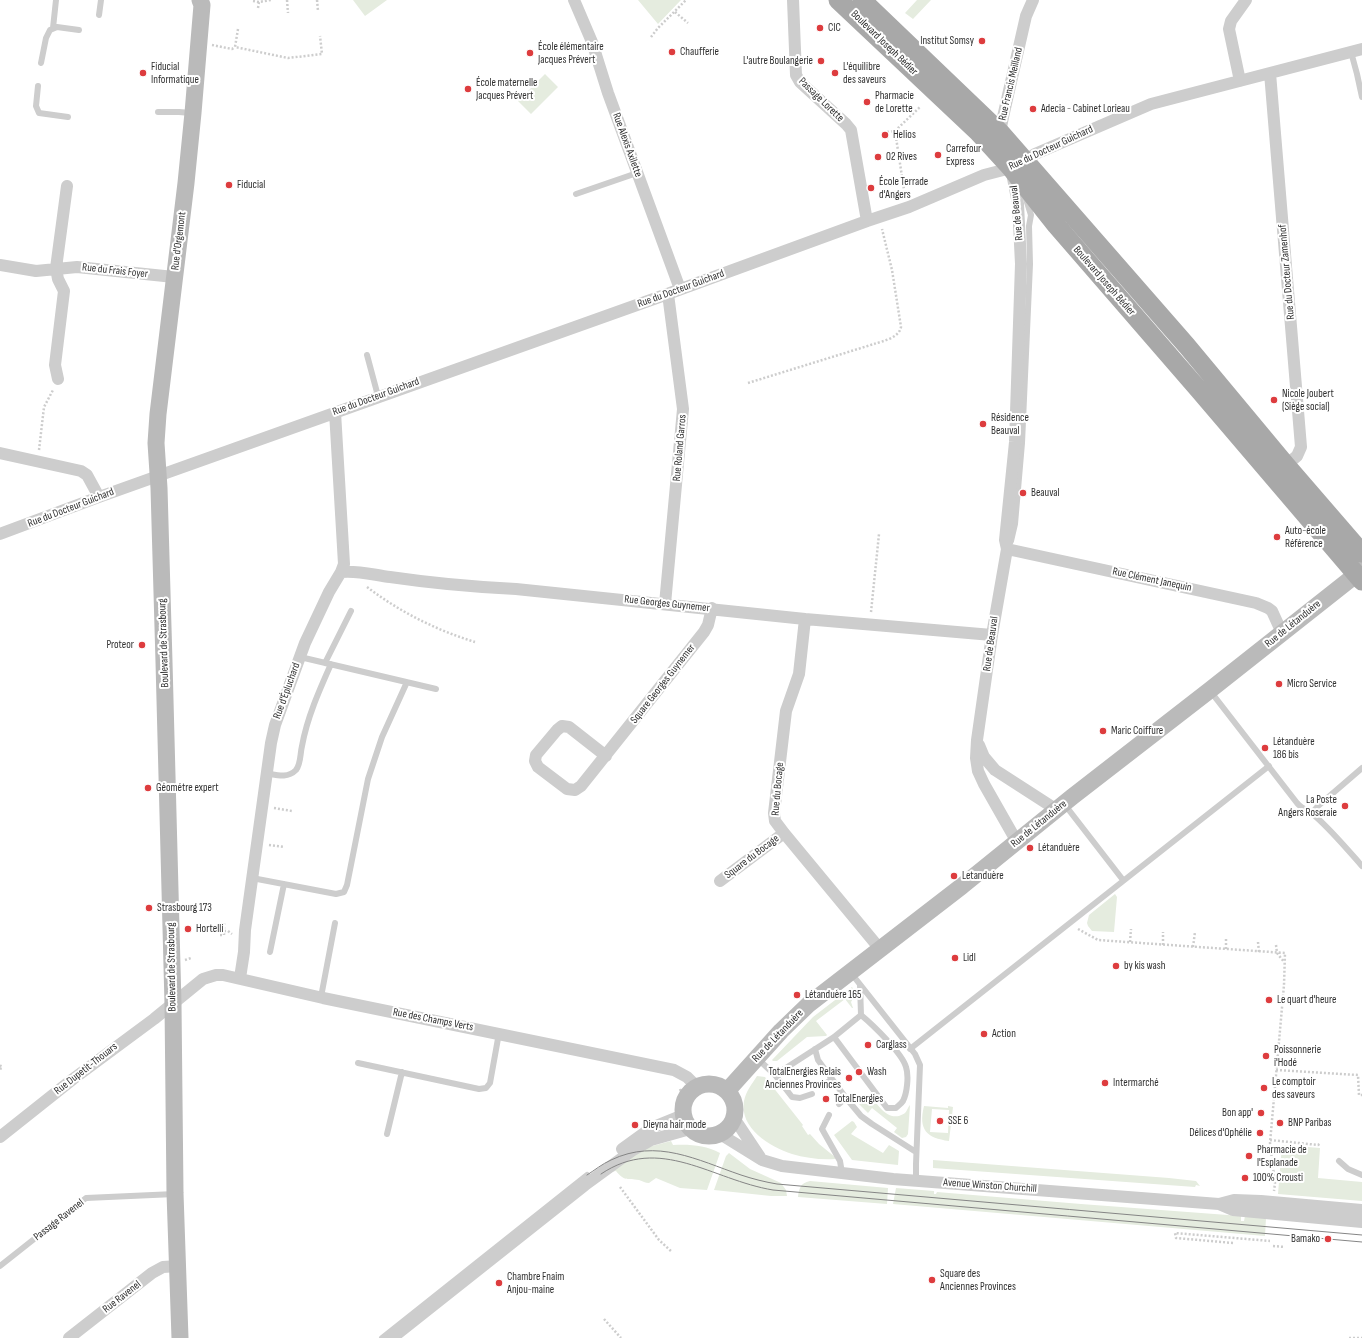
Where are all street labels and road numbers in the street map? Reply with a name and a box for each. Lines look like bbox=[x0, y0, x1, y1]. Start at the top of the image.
street label: Boulevard Joseph Bédier bbox=[848, 8, 920, 78]
street label: Rue Francis Meilland bbox=[996, 46, 1026, 122]
street label: Passage Lorette bbox=[796, 75, 846, 125]
street label: Rue Alexis Axilette bbox=[609, 111, 645, 179]
street label: Rue du Docteur Guichard bbox=[1007, 123, 1095, 173]
street label: Rue de Beauval bbox=[1008, 185, 1026, 241]
street label: Rue d'Orgemont bbox=[169, 211, 189, 271]
street label: Rue du Docteur Zamenhof bbox=[1276, 224, 1298, 320]
street label: Boulevard Joseph Bédier bbox=[1070, 244, 1138, 318]
street label: Rue du Frais Foyer bbox=[81, 261, 149, 281]
street label: Rue du Docteur Guichard bbox=[636, 267, 726, 311]
street label: Rue du Docteur Guichard bbox=[331, 375, 421, 419]
street label: Rue Roland Garros bbox=[671, 414, 689, 482]
street label: Rue du Docteur Guichard bbox=[26, 485, 116, 531]
street label: Rue Clément Janequin bbox=[1111, 565, 1193, 595]
street label: Rue Georges Guynemer bbox=[624, 593, 710, 615]
street label: Rue de Létanduère bbox=[1262, 597, 1324, 651]
street label: Boulevard de Strasbourg bbox=[156, 598, 172, 688]
street label: Rue de Beauval bbox=[981, 616, 1001, 672]
street label: Square Georges Guynemer bbox=[628, 642, 698, 726]
street label: Rue d'Épluchard bbox=[271, 661, 303, 721]
street label: Rue du Bocage bbox=[769, 762, 787, 816]
street label: Rue de Létanduère bbox=[1008, 797, 1070, 851]
street label: Square du Bocage bbox=[722, 832, 782, 882]
street label: Boulevard de Strasbourg bbox=[165, 922, 179, 1012]
street label: Rue des Champs Verts bbox=[392, 1006, 474, 1034]
street label: Rue de Létanduère bbox=[750, 1007, 806, 1065]
street label: Rue Dupetit-Thouars bbox=[52, 1040, 120, 1098]
street label: Avenue Winston Churchill bbox=[943, 1176, 1037, 1196]
street label: Passage Ravenel bbox=[31, 1196, 87, 1244]
street label: Rue Ravenel bbox=[100, 1278, 144, 1316]

